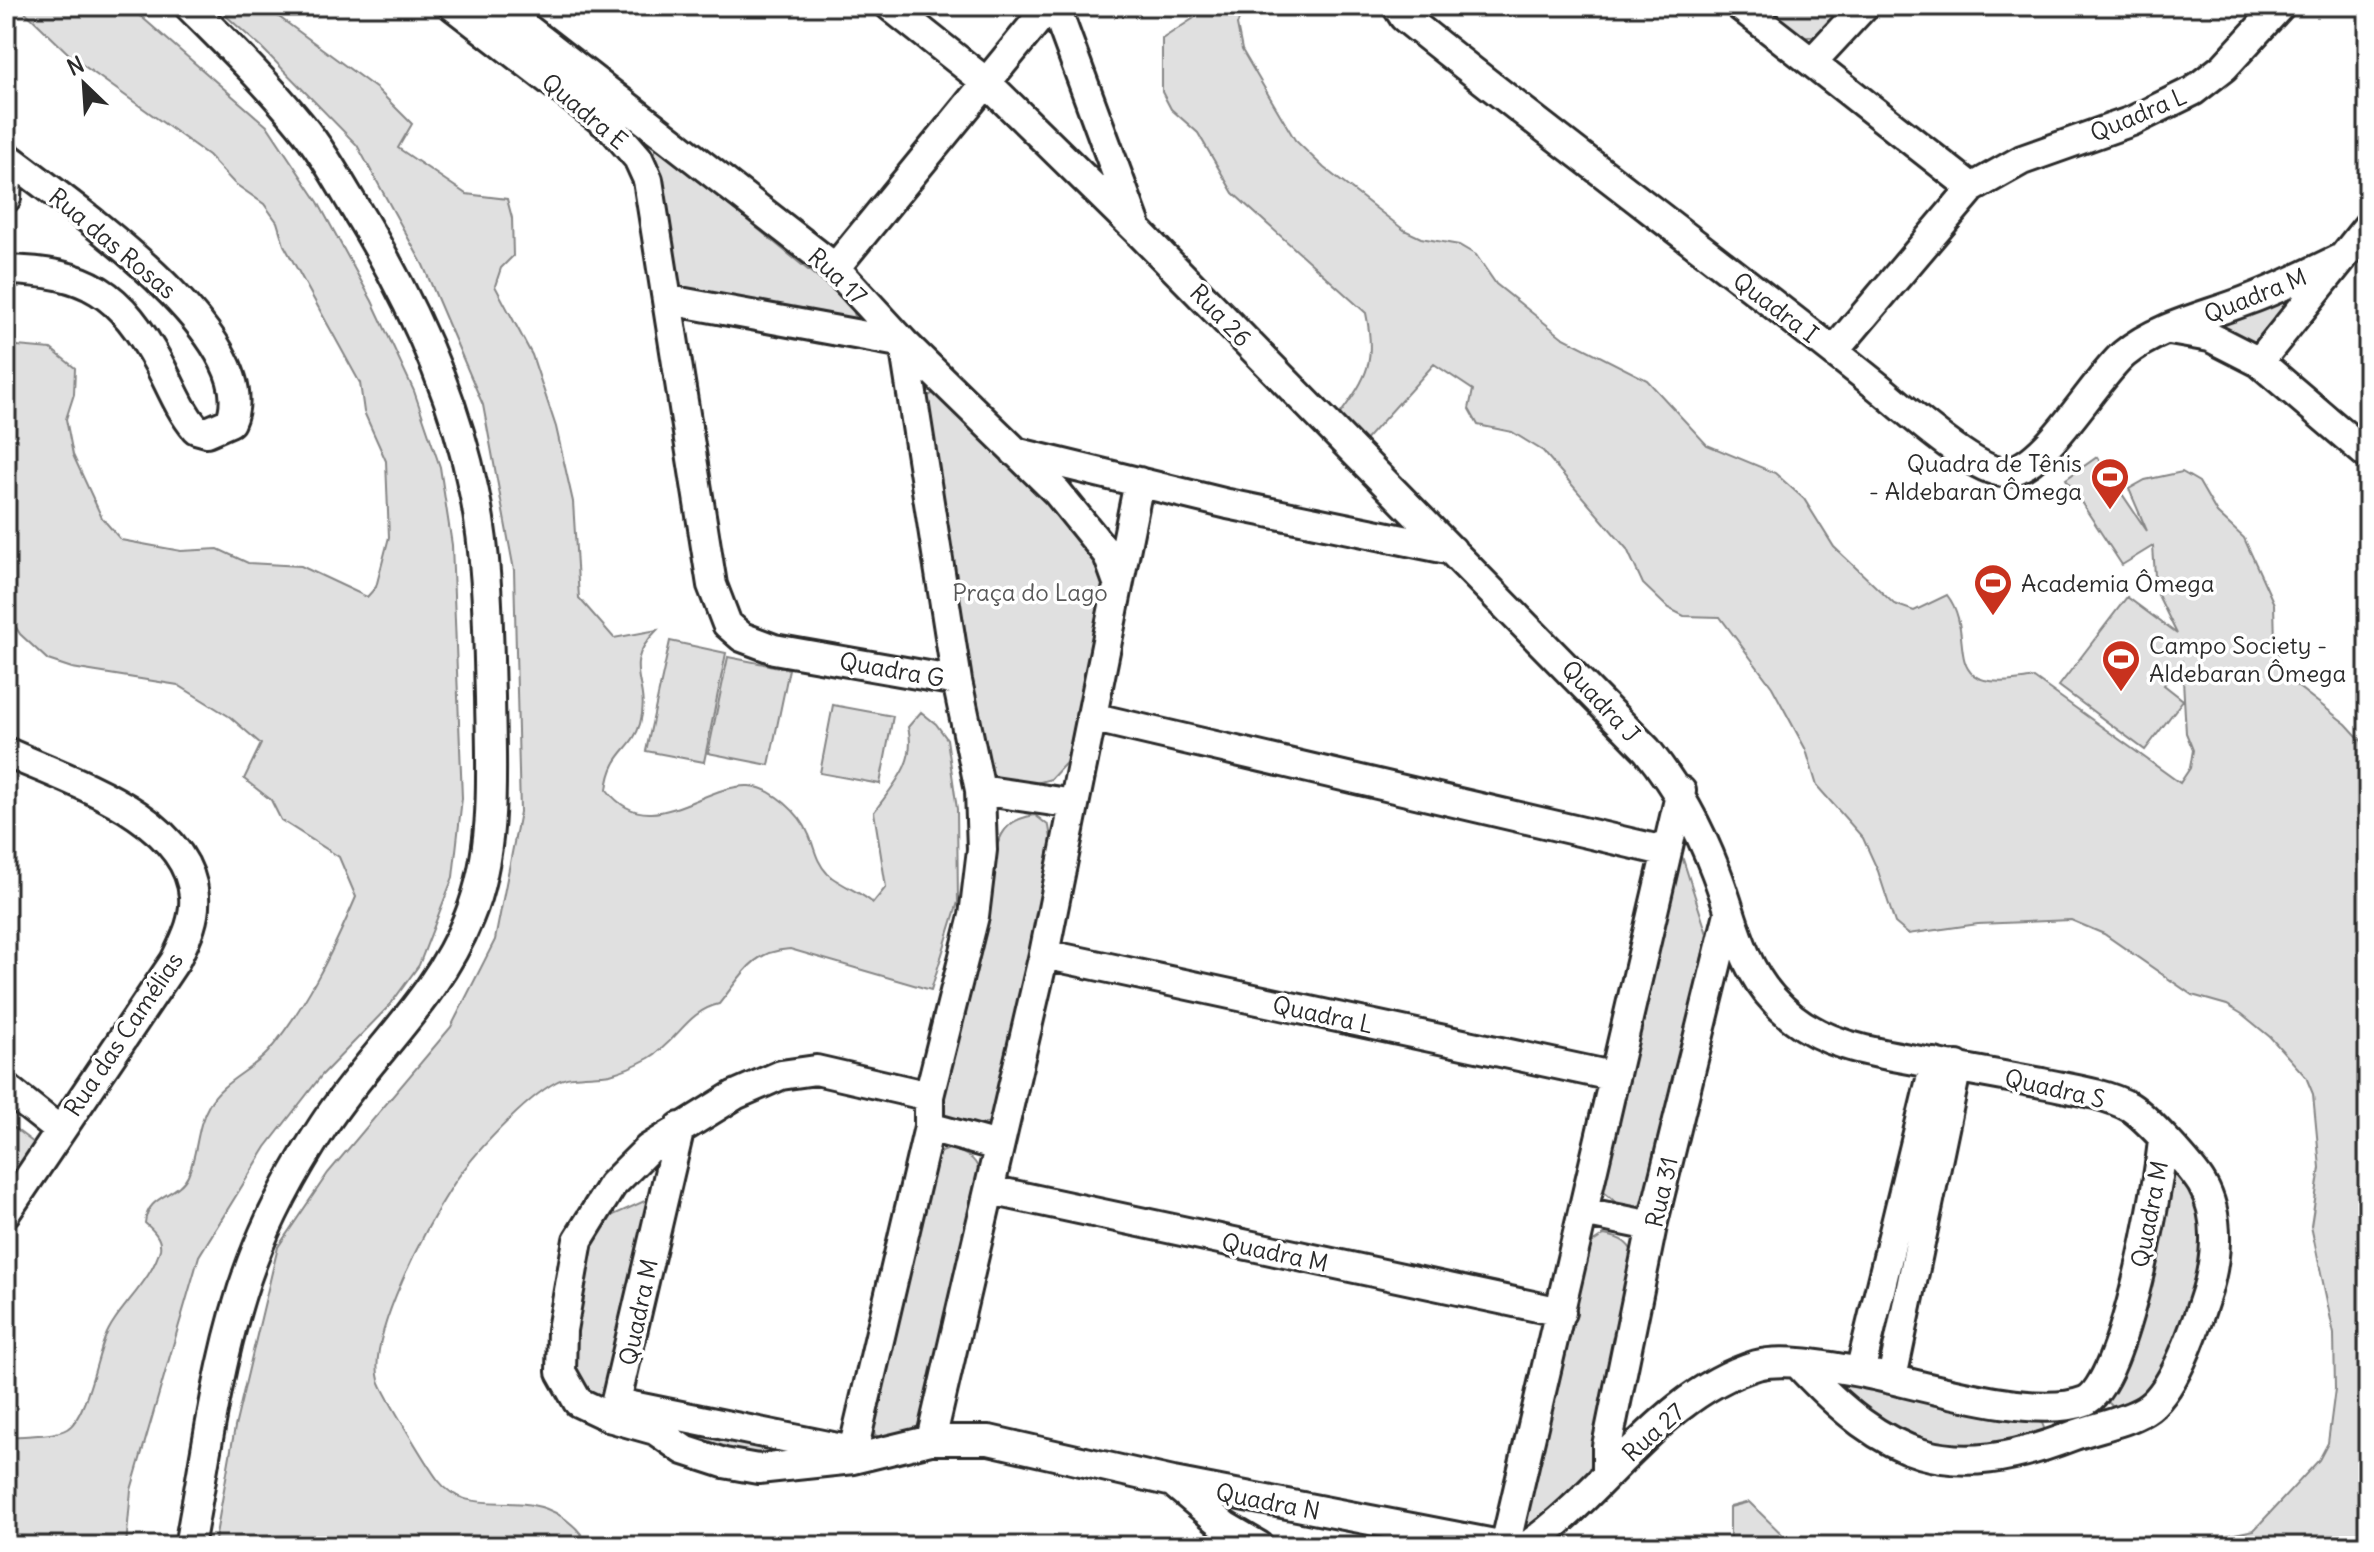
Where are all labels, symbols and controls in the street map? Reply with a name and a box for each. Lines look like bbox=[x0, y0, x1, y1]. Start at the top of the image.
north arrow bbox=[44, 44, 124, 124]
text: N bbox=[63, 50, 88, 82]
street label: Quadra E bbox=[536, 66, 634, 156]
street label: Quadra L bbox=[2085, 80, 2191, 148]
street label: Rua das Rosas bbox=[43, 181, 183, 305]
street label: Rua 17 bbox=[802, 241, 874, 311]
street label: Quadra M bbox=[2199, 261, 2311, 329]
street label: Quadra I bbox=[1727, 265, 1825, 349]
street label: Rua 26 bbox=[1184, 277, 1258, 353]
place label: Quadra de Tênis - Aldebaran Ômega bbox=[1869, 448, 2082, 506]
sports icon: Quadra de Tênis - Aldebaran Ômega bbox=[2089, 456, 2131, 511]
sports icon: Academia Ômega bbox=[1972, 562, 2014, 617]
place label: Academia Ômega bbox=[2021, 568, 2214, 598]
park label: Praça do Lago bbox=[952, 577, 1108, 607]
place label: Campo Society - Aldebaran Ômega bbox=[2149, 630, 2346, 688]
sports icon: Campo Society - Aldebaran Ômega bbox=[2100, 638, 2142, 693]
street label: Quadra G bbox=[837, 645, 947, 693]
street label: Quadra J bbox=[1556, 654, 1646, 748]
street label: Rua das Camélias bbox=[57, 946, 189, 1122]
street label: Quadra L bbox=[1270, 989, 1376, 1039]
street label: Quadra S bbox=[2002, 1062, 2108, 1114]
street label: Rua 31 bbox=[1638, 1154, 1684, 1230]
street label: Quadra M bbox=[2124, 1158, 2174, 1270]
street label: Quadra M bbox=[1219, 1226, 1331, 1278]
street label: Quadra M bbox=[612, 1256, 664, 1368]
street label: Rua 27 bbox=[1616, 1396, 1690, 1468]
street label: Quadra N bbox=[1213, 1476, 1323, 1526]

